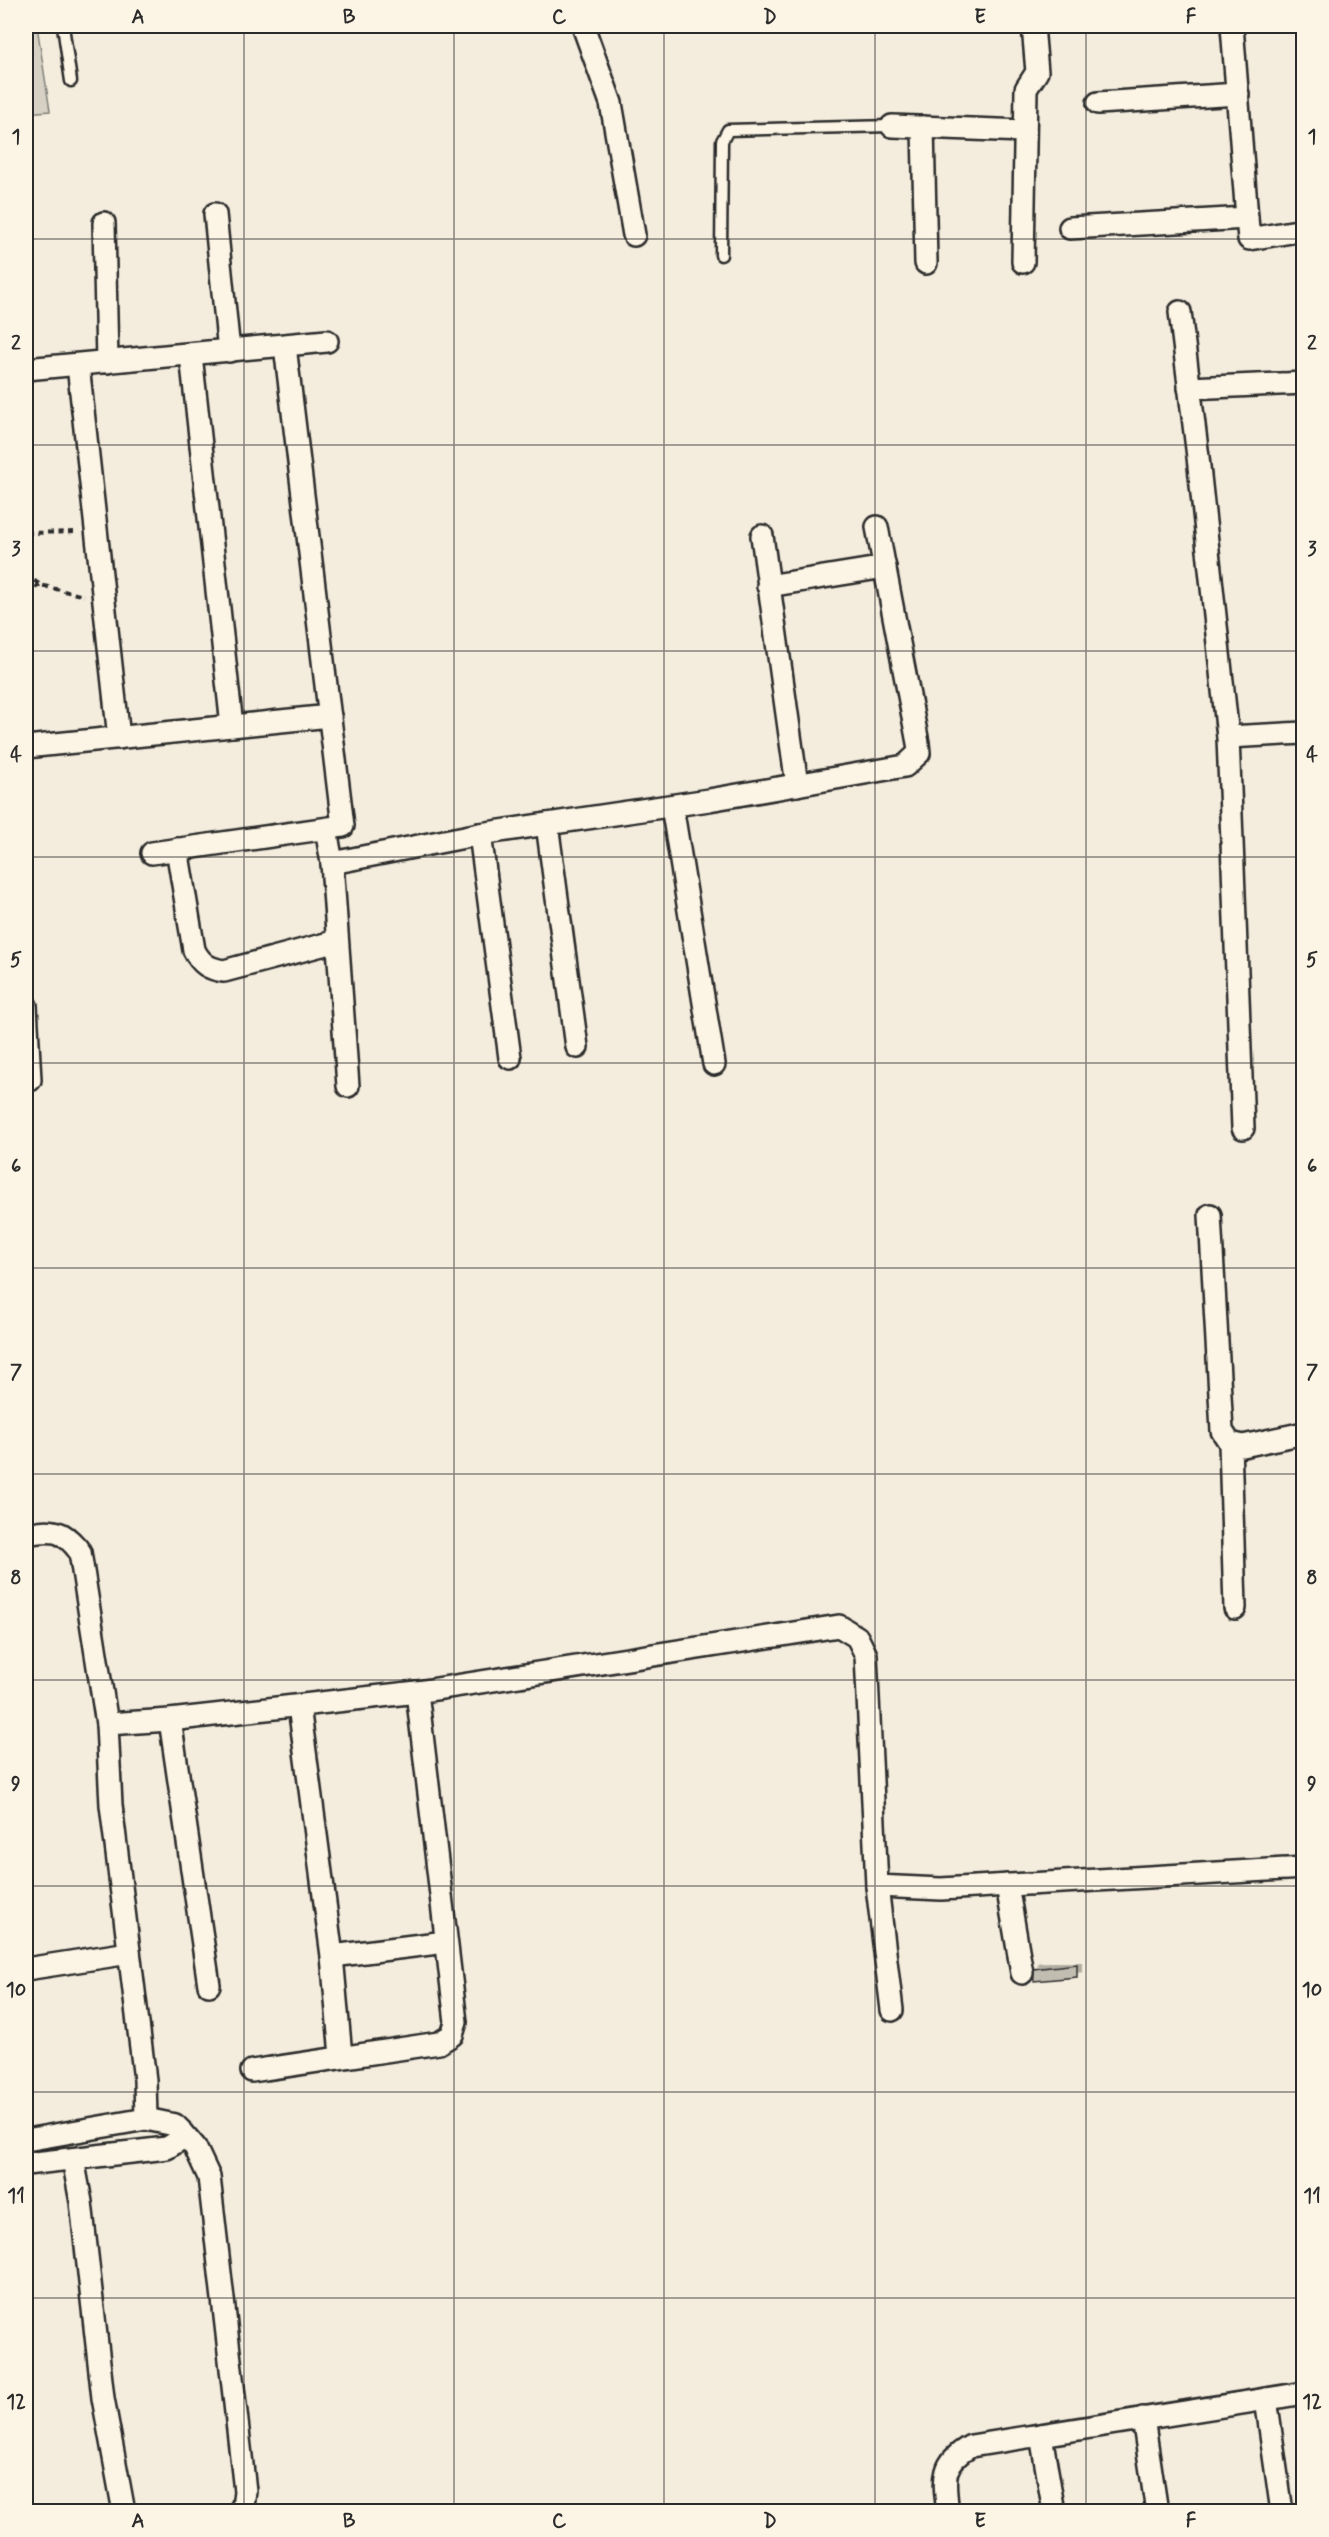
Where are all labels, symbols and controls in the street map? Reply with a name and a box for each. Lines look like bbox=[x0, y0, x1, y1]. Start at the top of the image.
text: A bbox=[131, 4, 145, 31]
text: B bbox=[343, 4, 356, 31]
text: C bbox=[552, 4, 567, 31]
text: D bbox=[763, 4, 777, 31]
text: E bbox=[974, 4, 986, 31]
text: F bbox=[1186, 4, 1197, 31]
text: 1 bbox=[12, 124, 20, 151]
text: 1 bbox=[1308, 124, 1316, 151]
text: 2 bbox=[11, 330, 21, 357]
text: 2 bbox=[1307, 330, 1317, 357]
text: 3 bbox=[11, 536, 21, 563]
text: 3 bbox=[1307, 536, 1317, 563]
text: 4 bbox=[10, 742, 22, 769]
text: 4 bbox=[1306, 742, 1318, 769]
text: 5 bbox=[10, 947, 22, 974]
text: 5 bbox=[1306, 947, 1318, 974]
text: 6 bbox=[11, 1153, 21, 1180]
text: 6 bbox=[1307, 1153, 1317, 1180]
text: 7 bbox=[10, 1359, 22, 1386]
text: 7 bbox=[1306, 1359, 1318, 1386]
text: 8 bbox=[10, 1565, 22, 1592]
text: 8 bbox=[1306, 1565, 1318, 1592]
text: 9 bbox=[11, 1771, 21, 1798]
text: 9 bbox=[1307, 1771, 1317, 1798]
text: 10 bbox=[6, 1977, 26, 2004]
text: 10 bbox=[1302, 1977, 1322, 2004]
text: 11 bbox=[7, 2183, 25, 2210]
text: 11 bbox=[1303, 2183, 1321, 2210]
text: 12 bbox=[6, 2389, 26, 2416]
text: 12 bbox=[1302, 2389, 1322, 2416]
text: A bbox=[131, 2508, 145, 2535]
text: B bbox=[343, 2508, 356, 2535]
text: C bbox=[552, 2508, 567, 2535]
text: D bbox=[763, 2508, 777, 2535]
text: E bbox=[974, 2508, 986, 2535]
text: F bbox=[1186, 2508, 1197, 2535]

